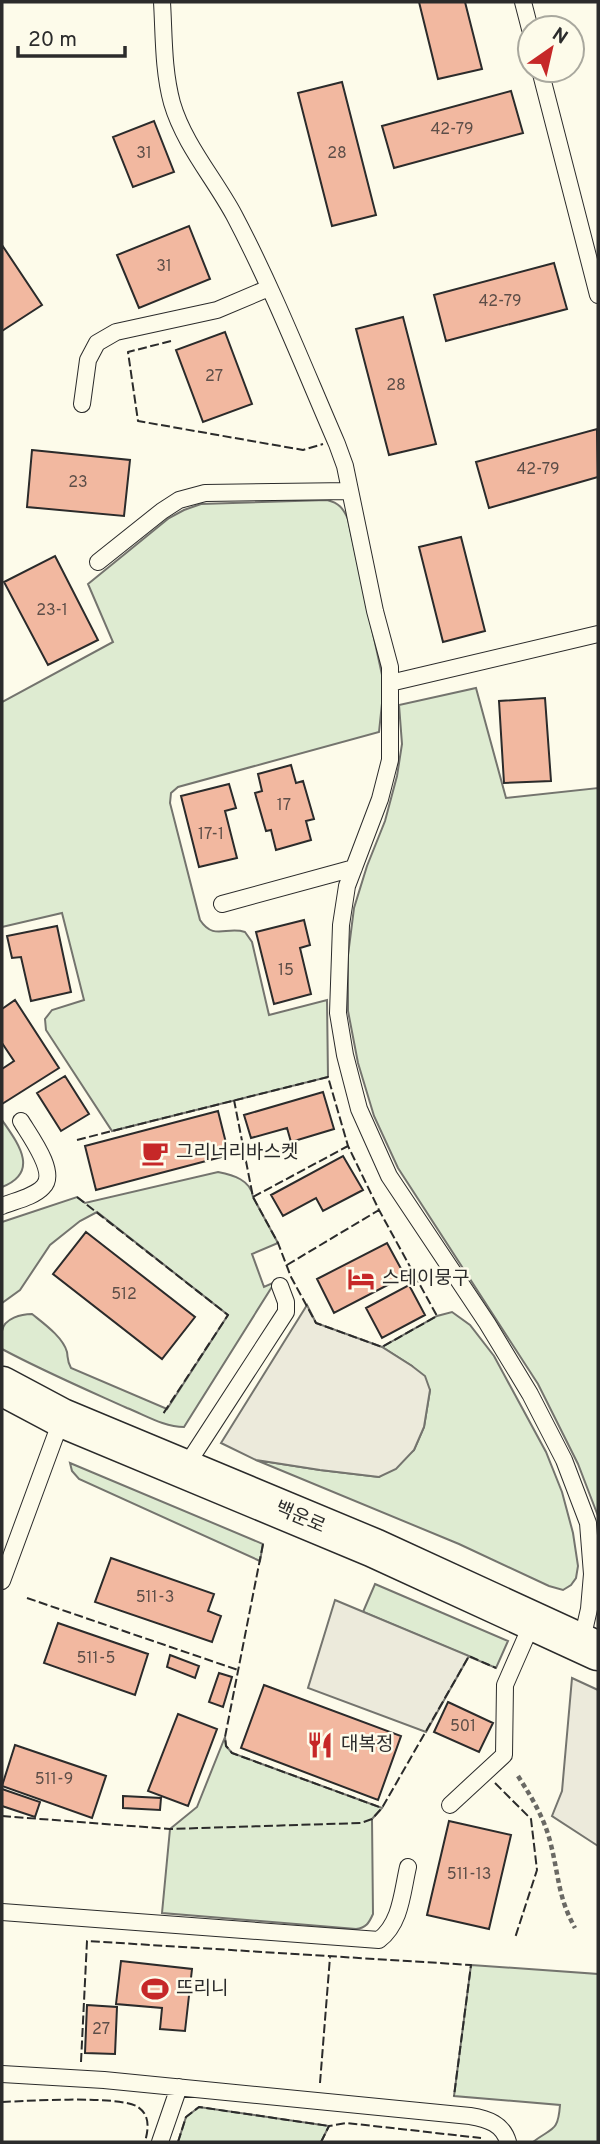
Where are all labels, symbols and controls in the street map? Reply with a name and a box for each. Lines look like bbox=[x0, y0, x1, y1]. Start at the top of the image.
scale bar bbox=[18, 14, 124, 58]
north arrow bbox=[516, 14, 586, 84]
text: N bbox=[547, 23, 572, 50]
text: 20 m bbox=[28, 27, 77, 54]
house number: 42-79 bbox=[430, 120, 474, 140]
house number: 31 bbox=[136, 144, 152, 164]
house number: 28 bbox=[327, 144, 347, 164]
house number: 31 bbox=[156, 257, 172, 277]
house number: 42-79 bbox=[478, 292, 522, 312]
house number: 27 bbox=[205, 367, 223, 387]
house number: 28 bbox=[386, 376, 406, 396]
house number: 42-79 bbox=[516, 460, 560, 480]
house number: 23 bbox=[68, 473, 88, 493]
house number: 23-1 bbox=[36, 601, 68, 621]
house number: 17 bbox=[277, 796, 291, 816]
house number: 17-1 bbox=[198, 825, 224, 845]
house number: 15 bbox=[278, 961, 294, 981]
cafe icon: 그리너리바스켓 bbox=[140, 1138, 170, 1168]
place label: 그리너리바스켓 bbox=[176, 1141, 298, 1165]
hotel icon: 스테이뭉구 bbox=[346, 1264, 376, 1294]
place label: 스테이뭉구 bbox=[382, 1267, 469, 1291]
house number: 512 bbox=[111, 1285, 137, 1305]
street label: 백운로 bbox=[271, 1497, 329, 1539]
house number: 511-3 bbox=[136, 1588, 174, 1608]
house number: 511-5 bbox=[77, 1649, 115, 1669]
house number: 501 bbox=[450, 1717, 476, 1737]
restaurant icon: 대복정 bbox=[305, 1730, 335, 1760]
place label: 대복정 bbox=[341, 1733, 393, 1757]
house number: 511-9 bbox=[35, 1770, 73, 1790]
house number: 511-13 bbox=[447, 1865, 491, 1885]
sports icon: 뜨리니 bbox=[140, 1974, 170, 2004]
place label: 뜨리니 bbox=[176, 1977, 228, 2001]
house number: 27 bbox=[92, 2020, 110, 2040]

